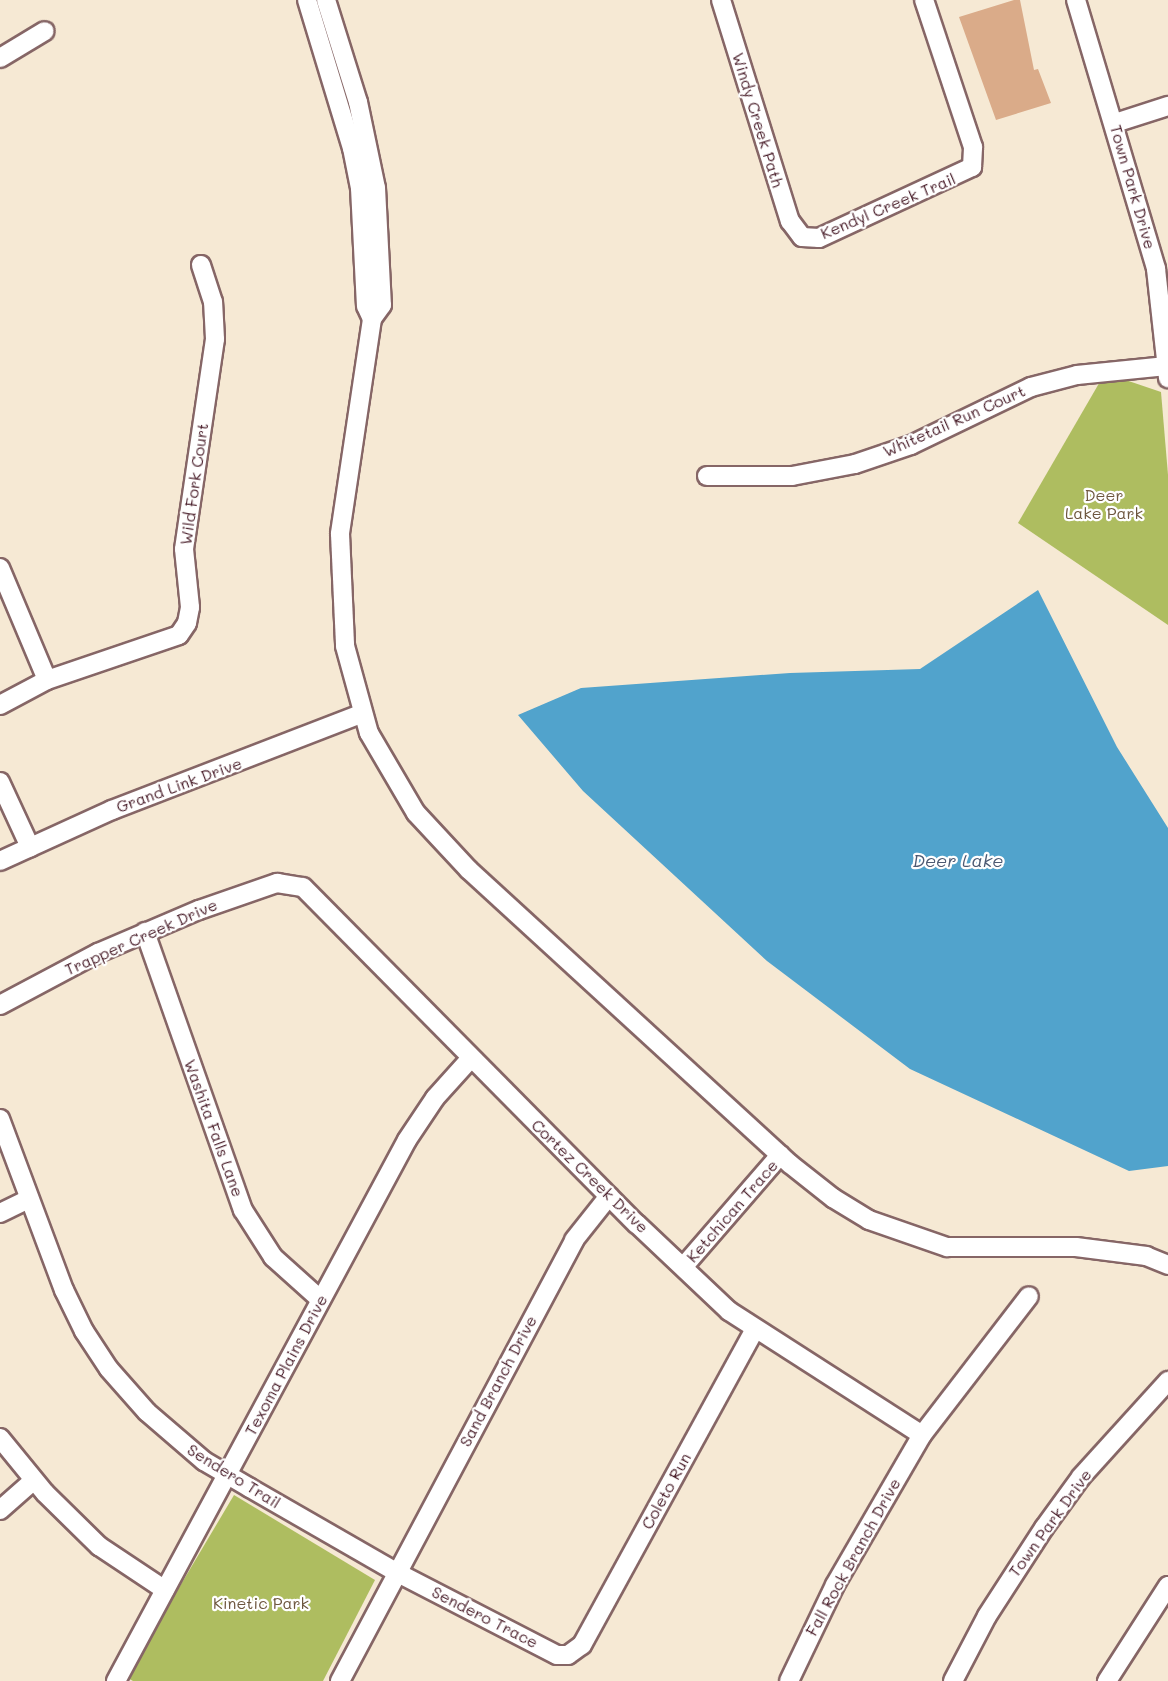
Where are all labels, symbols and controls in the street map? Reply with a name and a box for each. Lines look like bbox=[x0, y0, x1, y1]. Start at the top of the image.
street label: Windy Creek Path bbox=[728, 50, 788, 190]
street label: Town Park Drive bbox=[1106, 123, 1160, 251]
street label: Kendyl Creek Trail bbox=[818, 169, 958, 243]
street label: Whitetail Run Court bbox=[880, 381, 1028, 461]
street label: Wild Fork Court bbox=[176, 422, 212, 546]
park label: Deer Lake Park bbox=[1065, 485, 1143, 523]
street label: Grand Link Drive bbox=[114, 753, 244, 817]
water label: Deer Lake bbox=[913, 849, 1003, 871]
street label: Trapper Creek Drive bbox=[62, 895, 220, 979]
street label: Washita Falls Lane bbox=[180, 1057, 248, 1199]
street label: Cortez Creek Drive bbox=[528, 1115, 652, 1237]
street label: Ketchican Trace bbox=[682, 1156, 782, 1266]
street label: Texoma Plains Drive bbox=[241, 1291, 331, 1439]
street label: Sand Branch Drive bbox=[455, 1312, 541, 1450]
street label: Sendero Trail bbox=[184, 1440, 284, 1512]
street label: Coleto Run bbox=[637, 1449, 695, 1533]
street label: Town Park Drive bbox=[1004, 1465, 1096, 1581]
street label: Fall Rock Branch Drive bbox=[802, 1475, 904, 1639]
street label: Sendero Trace bbox=[429, 1582, 541, 1652]
park label: Kinetic Park bbox=[213, 1593, 309, 1613]

